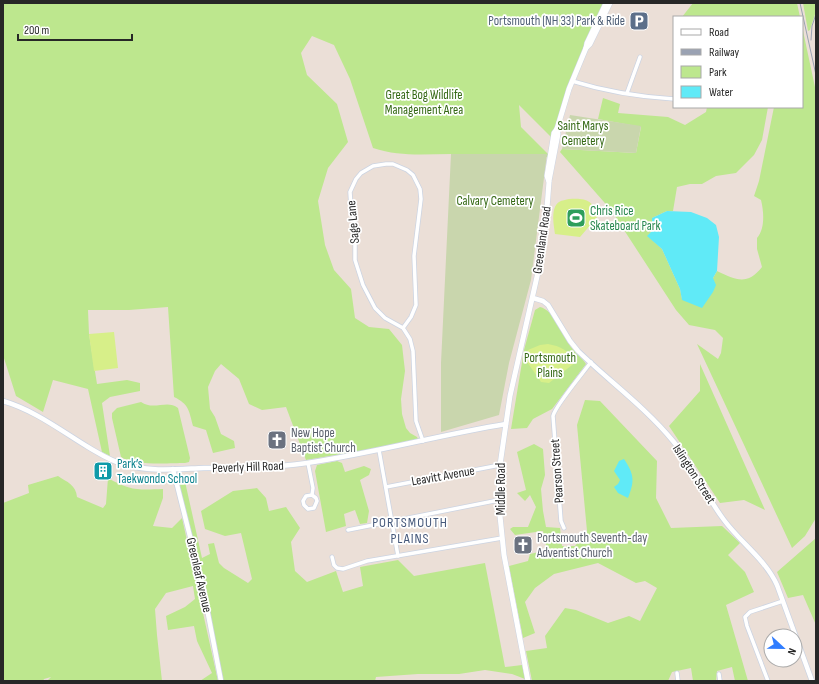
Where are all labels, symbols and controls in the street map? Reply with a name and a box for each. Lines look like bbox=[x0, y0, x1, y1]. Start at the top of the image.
parking icon: Portsmouth (NH 33) Park & Ride bbox=[628, 10, 650, 32]
place label: Portsmouth (NH 33) Park & Ride bbox=[488, 13, 625, 29]
scale bar bbox=[18, 16, 132, 42]
legend bbox=[673, 16, 803, 108]
text: 200 m bbox=[24, 23, 50, 38]
text: Road bbox=[709, 25, 729, 40]
text: Railway bbox=[709, 45, 740, 60]
text: Park bbox=[709, 65, 727, 80]
text: Water bbox=[709, 85, 733, 100]
park label: Great Bog Wildlife Management Area bbox=[385, 87, 463, 118]
park label: Saint Marys Cemetery bbox=[558, 118, 609, 149]
park label: Calvary Cemetery bbox=[456, 193, 534, 209]
street label: Sage Lane bbox=[343, 200, 363, 244]
place label: Chris Rice Skateboard Park bbox=[590, 203, 660, 234]
street label: Greenland Road bbox=[529, 205, 555, 275]
sports icon: Chris Rice Skateboard Park bbox=[565, 207, 587, 229]
park label: Portsmouth Plains bbox=[524, 350, 576, 381]
place label: New Hope Baptist Church bbox=[291, 425, 356, 456]
church icon: New Hope Baptist Church bbox=[266, 429, 288, 451]
street label: Pearson Street bbox=[547, 438, 567, 504]
street label: Islington Street bbox=[669, 441, 719, 507]
place label: Park’s Taekwondo School bbox=[117, 456, 197, 487]
street label: Peverly Hill Road bbox=[212, 458, 284, 476]
building icon: Park’s Taekwondo School bbox=[92, 460, 114, 482]
street label: Leavitt Avenue bbox=[410, 463, 476, 489]
street label: Middle Road bbox=[493, 463, 509, 515]
district label: PORTSMOUTH PLAINS bbox=[372, 514, 448, 547]
place label: Portsmouth Seventh-day Adventist Church bbox=[536, 530, 647, 561]
church icon: Portsmouth Seventh-day Adventist Church bbox=[512, 534, 534, 556]
street label: Greenleaf Avenue bbox=[183, 536, 215, 614]
north arrow bbox=[763, 628, 803, 668]
text: N bbox=[785, 646, 799, 657]

